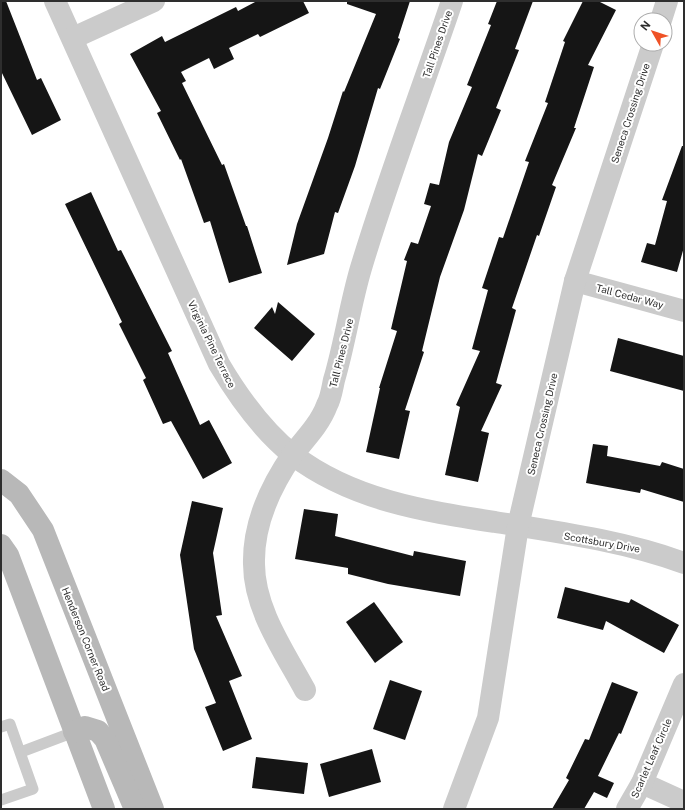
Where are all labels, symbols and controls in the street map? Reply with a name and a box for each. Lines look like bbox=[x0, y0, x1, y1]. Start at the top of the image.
street label: Tall Pines Drive bbox=[420, 8, 454, 79]
north arrow bbox=[633, 12, 673, 52]
text: N bbox=[638, 19, 653, 33]
street label: Seneca Crossing Drive bbox=[608, 61, 652, 165]
street label: Tall Cedar Way bbox=[595, 281, 666, 311]
street label: Virginia Pine Terrace bbox=[186, 298, 239, 390]
street label: Tall Pines Drive bbox=[327, 317, 355, 389]
street label: Seneca Crossing Drive bbox=[524, 371, 560, 476]
street label: Scottsbury Drive bbox=[563, 529, 641, 555]
street label: Henderson Corner Road bbox=[60, 585, 112, 693]
street label: Scarlet Leaf Circle bbox=[628, 716, 674, 800]

